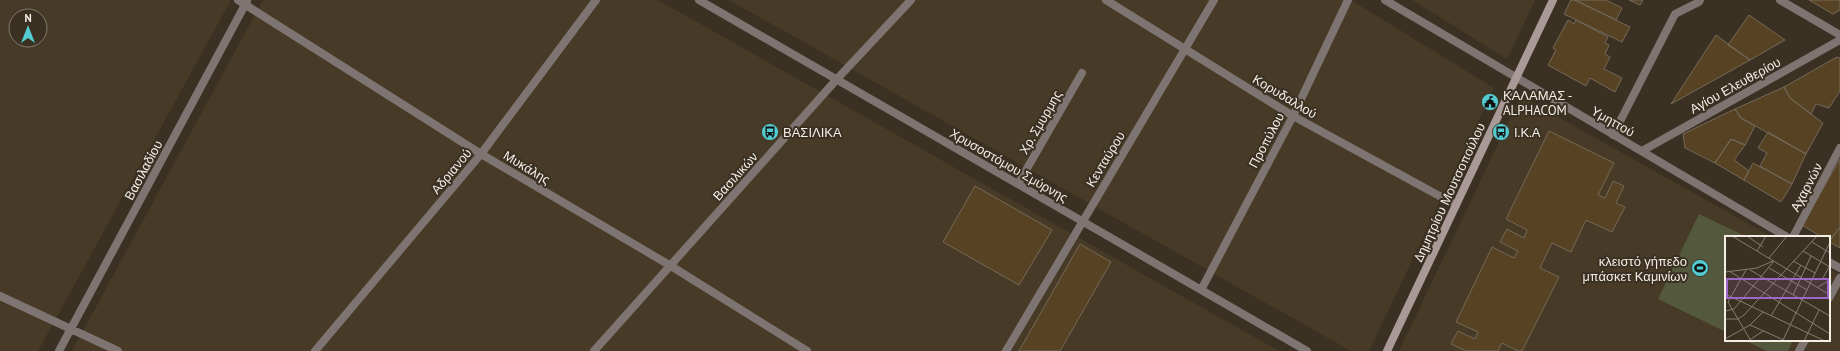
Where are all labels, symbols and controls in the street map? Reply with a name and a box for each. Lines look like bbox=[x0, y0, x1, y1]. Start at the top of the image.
north arrow bbox=[8, 8, 48, 48]
text: N bbox=[24, 11, 32, 25]
street label: Αγίου Ελευθερίου bbox=[1687, 53, 1784, 117]
street label: Κορυδαλλού bbox=[1249, 71, 1320, 122]
street label: Χρ. Σμυρμης bbox=[1015, 87, 1066, 158]
place label: ΚΑΛΑΜΑΣ - ALPHACOM bbox=[1503, 87, 1572, 119]
public building icon: ΚΑΛΑΜΑΣ - ALPHACOM bbox=[1480, 92, 1500, 112]
street label: Υμηττού bbox=[1588, 102, 1638, 141]
street label: Προπύλου bbox=[1245, 110, 1288, 171]
street label: Δημητρίου Μουτσοπούλου bbox=[1410, 120, 1489, 264]
bus stop icon: ΒΑΣΙΛΙΚΑ bbox=[760, 122, 780, 142]
bus stop icon: Ι.Κ.Α bbox=[1491, 122, 1511, 142]
place label: ΒΑΣΙΛΙΚΑ bbox=[783, 124, 842, 141]
place label: Ι.Κ.Α bbox=[1514, 124, 1541, 141]
street label: Χρυσοστόμου Σμύρνης bbox=[947, 125, 1071, 206]
street label: Κενταύρου bbox=[1082, 128, 1129, 190]
street label: Βασιλαδίου bbox=[121, 137, 166, 203]
street label: Αδριανού bbox=[427, 145, 475, 198]
street label: Μυκάλης bbox=[500, 147, 553, 188]
street label: Βασιλικών bbox=[709, 149, 762, 204]
street label: Αχαρνών bbox=[1786, 160, 1826, 215]
inset map bbox=[1725, 236, 1830, 341]
place label: κλειστό γήπεδο μπάσκετ Καμινίων bbox=[1583, 253, 1687, 285]
sports icon: κλειστό γήπεδο μπάσκετ Καμινίων bbox=[1690, 258, 1710, 278]

